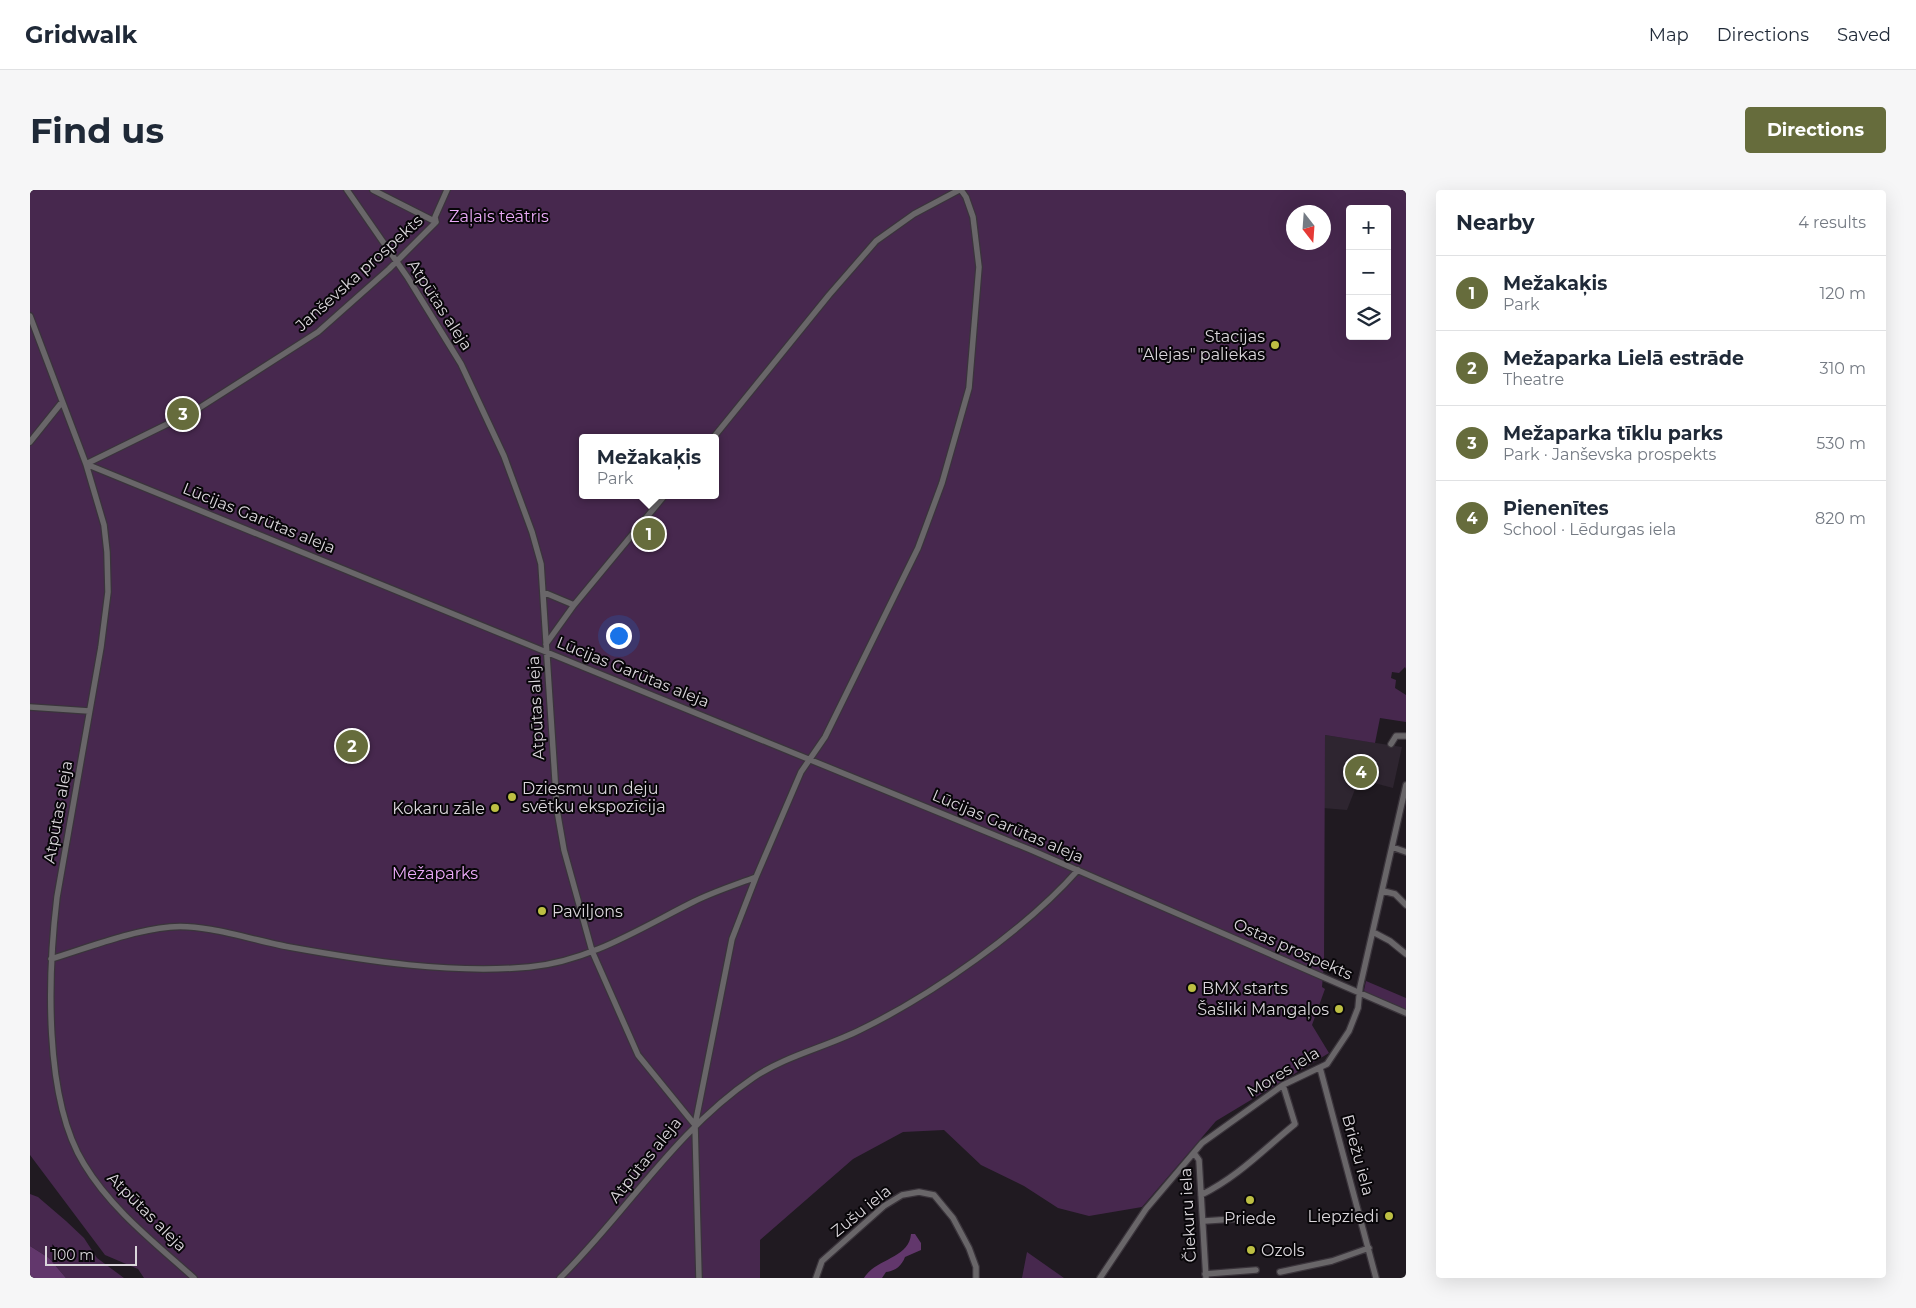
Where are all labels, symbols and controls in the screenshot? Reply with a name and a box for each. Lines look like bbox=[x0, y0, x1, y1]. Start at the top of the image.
text: Gridwalk bbox=[25, 20, 137, 49]
text: Map bbox=[1649, 24, 1689, 46]
text: Directions bbox=[1717, 24, 1809, 46]
text: Saved bbox=[1837, 24, 1891, 46]
button: Directions bbox=[1745, 107, 1886, 153]
text: Find us bbox=[30, 109, 164, 152]
north arrow bbox=[1286, 205, 1331, 250]
map controls bbox=[1346, 205, 1391, 340]
button: + bbox=[1346, 205, 1391, 250]
park label: Zaļais teātris bbox=[449, 207, 549, 227]
text: Nearby bbox=[1456, 210, 1535, 235]
street label: Janševska prospekts bbox=[291, 211, 427, 336]
text: 4 results bbox=[1798, 213, 1866, 232]
button: − bbox=[1346, 250, 1391, 295]
street label: Atpūtas aleja bbox=[404, 256, 476, 354]
text: Mežakaķis bbox=[1503, 272, 1607, 295]
text: 1 bbox=[1469, 284, 1475, 303]
text: 120 m bbox=[1819, 284, 1866, 303]
button: layers bbox=[1346, 295, 1391, 340]
text: Park bbox=[1503, 295, 1540, 314]
place label: Stacijas "Alejas" paliekas bbox=[1137, 327, 1265, 364]
marker: Stacijas "Alejas" paliekas bbox=[1269, 339, 1281, 351]
text: Mežaparka Lielā estrāde bbox=[1503, 347, 1744, 370]
text: 2 bbox=[1467, 359, 1477, 378]
text: 310 m bbox=[1819, 359, 1866, 378]
text: Theatre bbox=[1503, 370, 1564, 389]
pin: 3 bbox=[167, 395, 199, 433]
text: Mežaparka tīklu parks bbox=[1503, 422, 1723, 445]
popup bbox=[579, 434, 719, 499]
text: 3 bbox=[1467, 434, 1477, 453]
text: 530 m bbox=[1816, 434, 1866, 453]
text: Park · Janševska prospekts bbox=[1503, 445, 1716, 464]
text: Mežakaķis bbox=[597, 446, 701, 469]
text: Park bbox=[597, 469, 633, 488]
street label: Lūcijas Garūtas aleja bbox=[180, 479, 338, 557]
text: Pienenītes bbox=[1503, 497, 1609, 520]
text: 4 bbox=[1466, 509, 1478, 528]
text: 820 m bbox=[1815, 509, 1866, 528]
pin: 1 bbox=[633, 515, 665, 553]
text: School · Lēdurgas iela bbox=[1503, 520, 1676, 539]
your location bbox=[606, 623, 632, 649]
street label: Lūcijas Garūtas aleja bbox=[554, 633, 712, 711]
street label: Atpūtas aleja bbox=[524, 655, 548, 761]
pin: 2 bbox=[336, 727, 368, 765]
pin: 4 bbox=[1345, 753, 1377, 791]
street label: Atpūtas aleja bbox=[40, 759, 76, 865]
place label: Dziesmu un deju svētku ekspozīcija bbox=[522, 779, 666, 816]
street label: Lūcijas Garūtas aleja bbox=[929, 785, 1087, 867]
marker: Dziesmu un deju svētku ekspozīcija bbox=[506, 791, 518, 803]
place label: Kokaru zāle bbox=[392, 799, 485, 818]
marker: Kokaru zāle bbox=[489, 802, 501, 814]
park label: Mežaparks bbox=[392, 864, 478, 883]
place label: Paviljons bbox=[552, 902, 623, 921]
marker: Paviljons bbox=[536, 905, 548, 917]
street label: Ostas prospekts bbox=[1231, 914, 1356, 984]
place label: BMX starts bbox=[1202, 979, 1288, 998]
marker: BMX starts bbox=[1186, 982, 1198, 994]
place label: Šašliki Mangaļos bbox=[1197, 1000, 1329, 1020]
marker: Šašliki Mangaļos bbox=[1333, 1003, 1345, 1015]
street label: Mores iela bbox=[1243, 1043, 1323, 1101]
street label: Briežu iela bbox=[1338, 1112, 1378, 1198]
street label: Atpūtas aleja bbox=[605, 1114, 685, 1206]
street label: Čiekuru iela bbox=[1176, 1167, 1200, 1263]
street label: Atpūtas aleja bbox=[103, 1168, 191, 1256]
street label: Zušu iela bbox=[827, 1181, 895, 1241]
marker: Priede bbox=[1244, 1194, 1256, 1206]
place label: Liepziedi bbox=[1308, 1207, 1379, 1226]
place label: Priede bbox=[1224, 1209, 1276, 1228]
marker: Liepziedi bbox=[1383, 1210, 1395, 1222]
place label: Ozols bbox=[1261, 1241, 1305, 1260]
scale bar bbox=[45, 1243, 138, 1266]
marker: Ozols bbox=[1245, 1244, 1257, 1256]
text: 100 m bbox=[52, 1246, 94, 1264]

